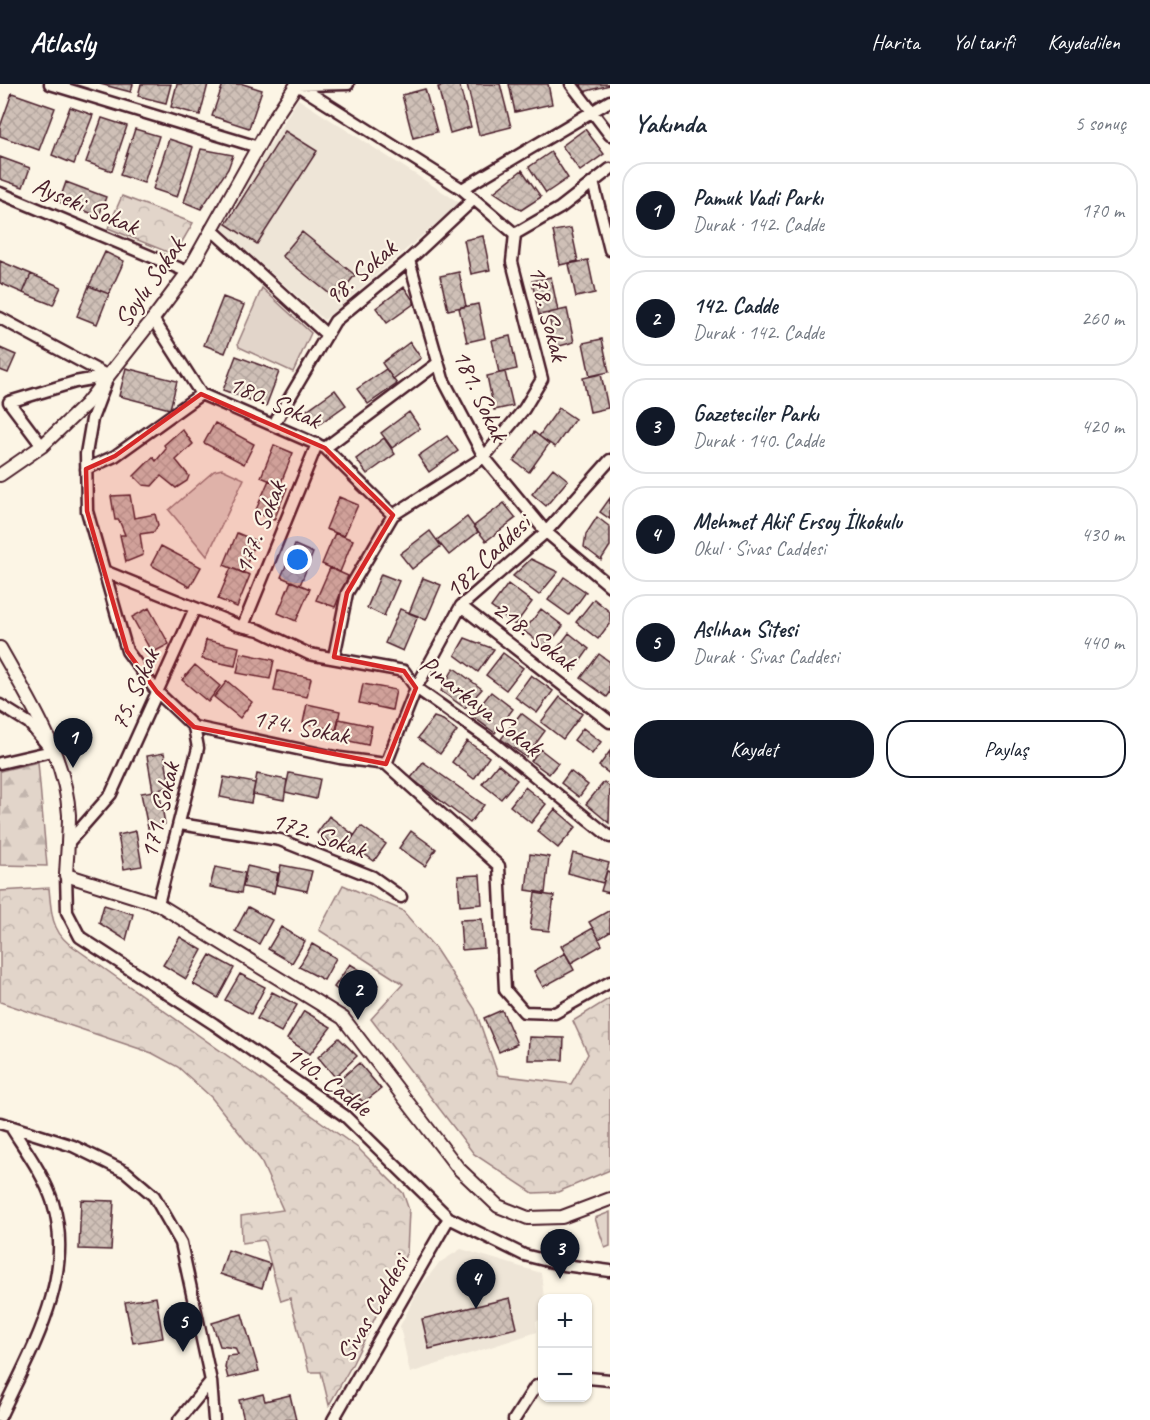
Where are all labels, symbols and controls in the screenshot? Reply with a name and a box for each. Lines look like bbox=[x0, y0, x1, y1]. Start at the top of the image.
text: Atlasly bbox=[30, 25, 95, 60]
text: Harita bbox=[871, 29, 920, 55]
text: Yol tarifi bbox=[953, 29, 1014, 55]
text: Kaydedilen bbox=[1047, 29, 1120, 55]
text: Yakında bbox=[634, 107, 705, 140]
text: 5 sonuç bbox=[1075, 111, 1126, 136]
street label: Ayseki Sokak bbox=[28, 168, 145, 243]
text: Pamuk Vadi Parkı bbox=[693, 184, 823, 212]
text: 1 bbox=[651, 198, 660, 223]
text: 170 m bbox=[1081, 198, 1124, 223]
text: Durak · 142. Cadde bbox=[693, 212, 824, 237]
street label: Soylu Sokak bbox=[106, 229, 194, 334]
street label: 98. Sokak bbox=[317, 231, 405, 313]
street label: 178. Sokak bbox=[521, 262, 577, 366]
text: 142. Cadde bbox=[693, 292, 778, 320]
text: 2 bbox=[651, 306, 660, 331]
text: 260 m bbox=[1081, 306, 1124, 331]
text: Durak · 142. Cadde bbox=[693, 320, 824, 345]
street label: 181. Sokak bbox=[445, 344, 517, 448]
street label: 180. Sokak bbox=[224, 367, 327, 437]
text: Gazeteciler Parkı bbox=[693, 400, 819, 428]
text: 3 bbox=[651, 414, 660, 439]
text: 420 m bbox=[1081, 414, 1124, 439]
text: Durak · 140. Cadde bbox=[693, 428, 824, 453]
street label: 177. Sokak bbox=[226, 474, 294, 579]
street label: 182 Caddesi bbox=[437, 505, 540, 606]
text: Mehmet Akif Ersoy İlkokulu bbox=[693, 508, 902, 536]
text: 4 bbox=[651, 522, 660, 547]
text: 430 m bbox=[1081, 522, 1124, 547]
text: Okul · Sivas Caddesi bbox=[693, 536, 826, 561]
your location bbox=[283, 545, 312, 574]
street label: 218. Sokak bbox=[486, 592, 584, 679]
text: Aslıhan Sitesi bbox=[693, 616, 797, 644]
text: 5 bbox=[651, 630, 660, 655]
text: 440 m bbox=[1081, 630, 1124, 655]
street label: 75. Sokak bbox=[102, 642, 168, 735]
text: Durak · Sivas Caddesi bbox=[693, 644, 839, 669]
street label: Pınarkaya Sokak bbox=[413, 647, 550, 765]
street label: 174. Sokak bbox=[250, 701, 353, 752]
pin: 1 bbox=[54, 718, 92, 768]
button: Kaydet bbox=[634, 720, 874, 778]
button: Paylaş bbox=[886, 720, 1126, 778]
street label: 171. Sokak bbox=[132, 757, 188, 861]
street label: 172. Sokak bbox=[267, 803, 372, 866]
pin: 2 bbox=[338, 970, 378, 1020]
street label: 140. Cadde bbox=[279, 1037, 379, 1124]
pin: 3 bbox=[540, 1230, 580, 1279]
street label: Sivas Caddesi bbox=[329, 1246, 418, 1368]
pin: 4 bbox=[456, 1260, 496, 1309]
map controls bbox=[538, 1294, 592, 1402]
button: + bbox=[538, 1294, 592, 1348]
pin: 5 bbox=[164, 1302, 202, 1352]
button: − bbox=[538, 1348, 592, 1402]

